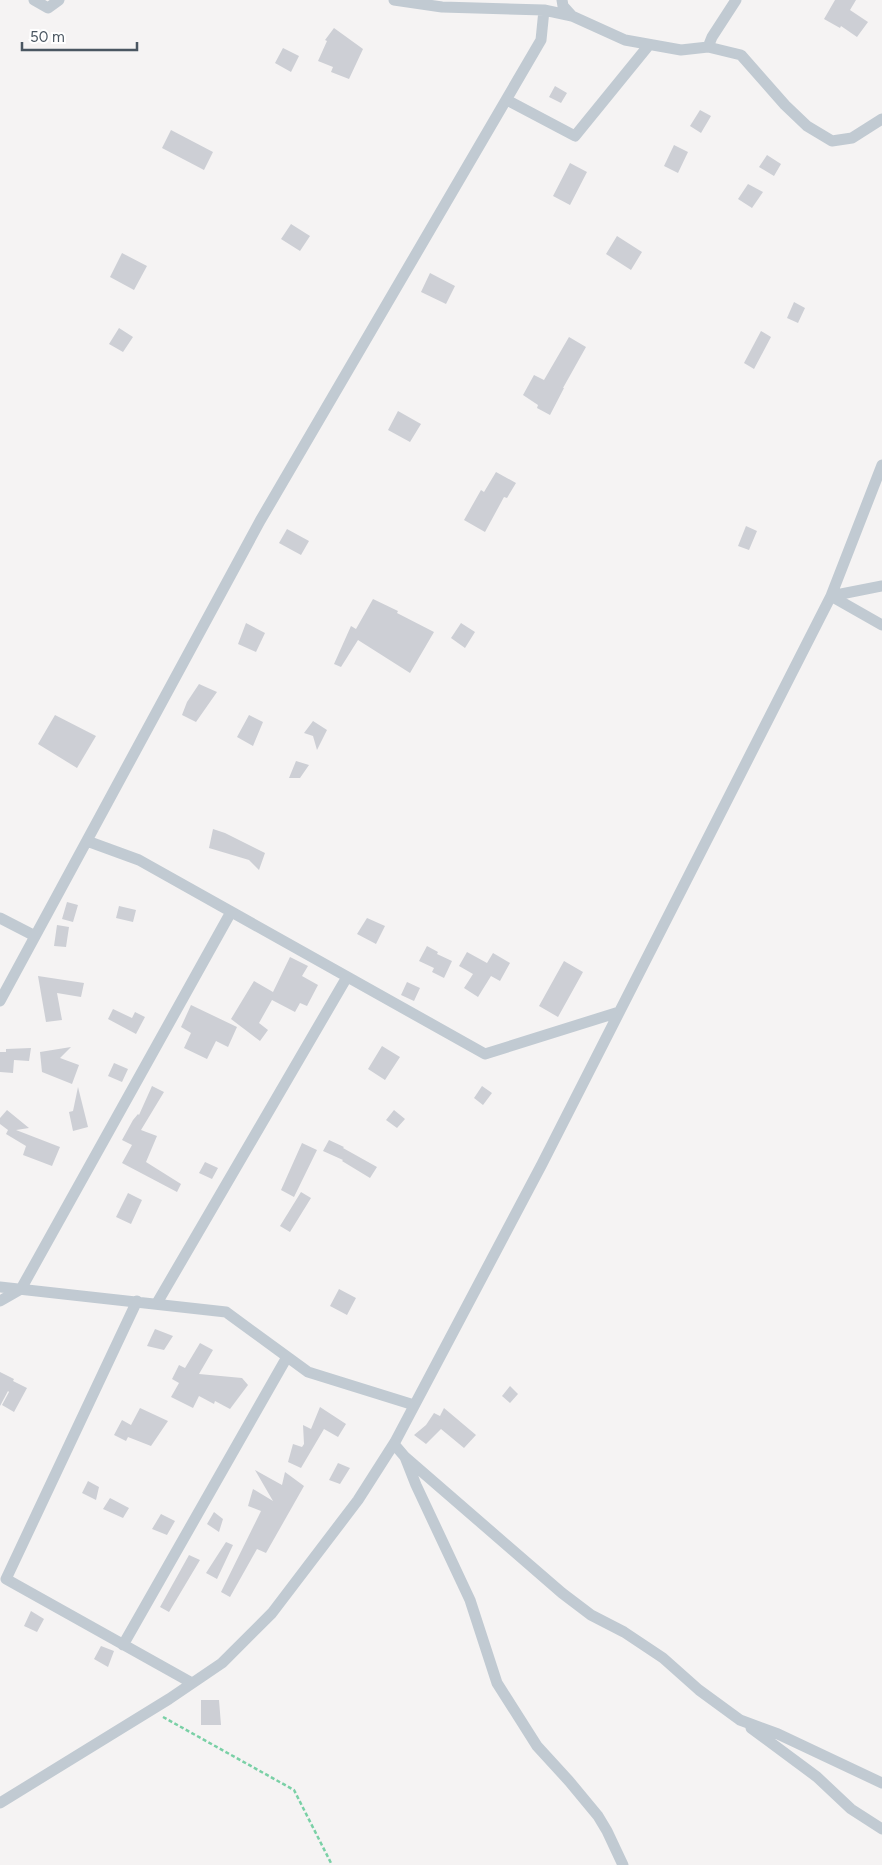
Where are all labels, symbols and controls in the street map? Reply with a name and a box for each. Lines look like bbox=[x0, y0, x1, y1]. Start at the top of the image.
scale bar bbox=[22, 20, 138, 52]
text: 50 m bbox=[30, 28, 65, 46]

